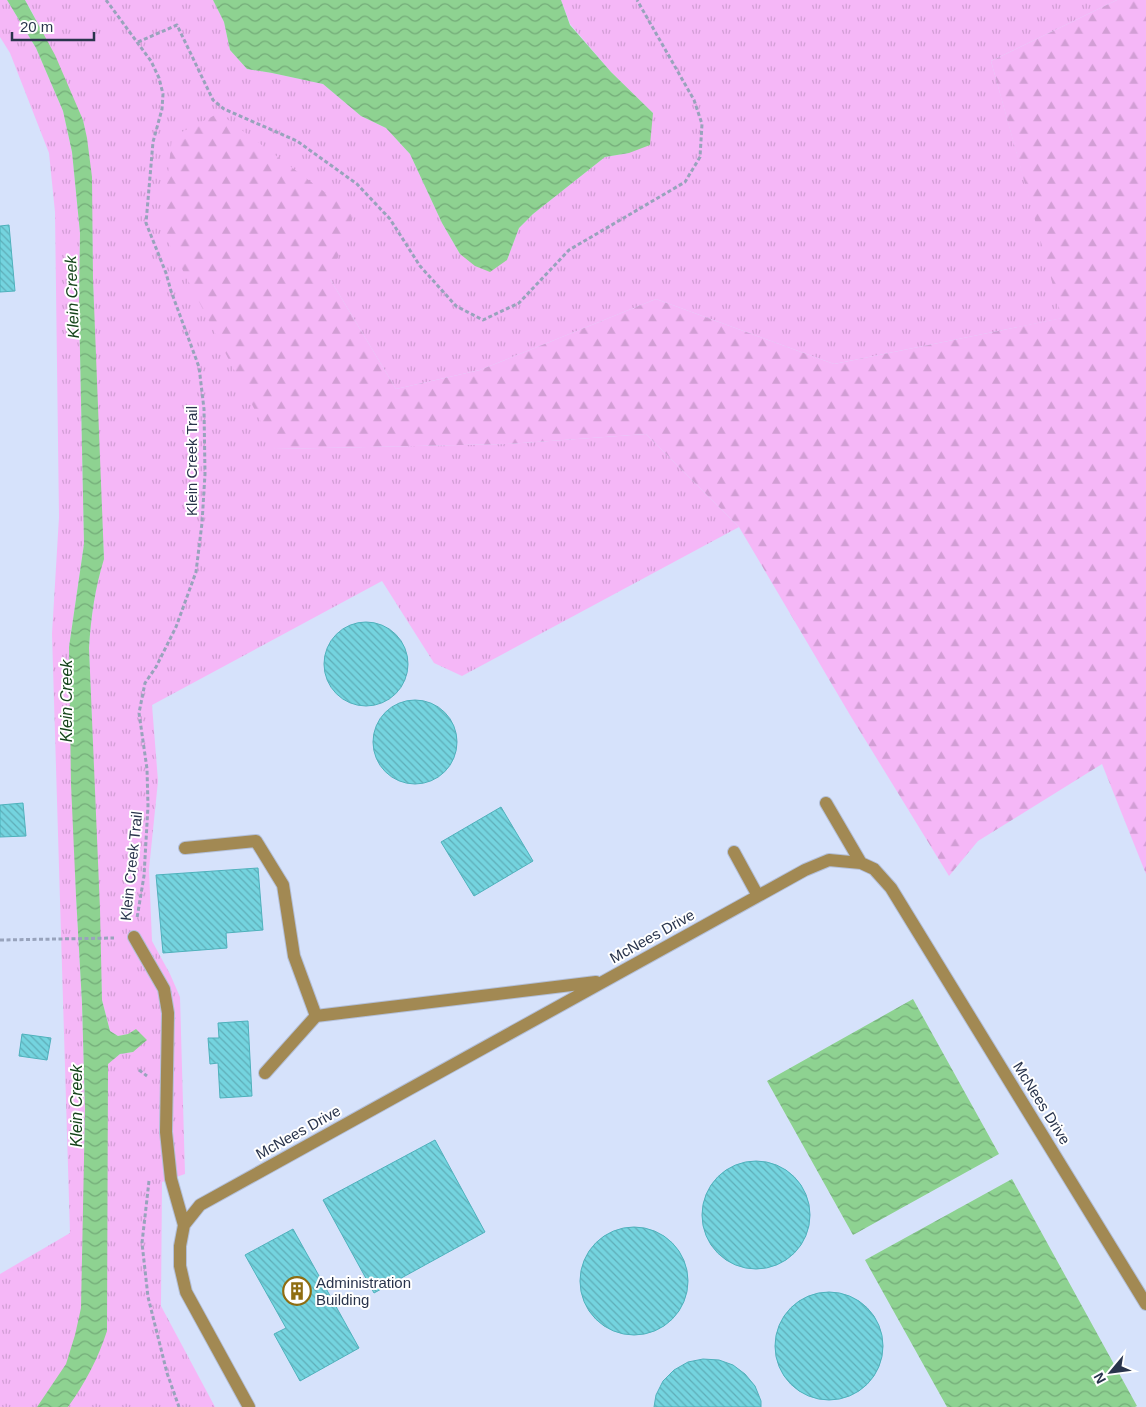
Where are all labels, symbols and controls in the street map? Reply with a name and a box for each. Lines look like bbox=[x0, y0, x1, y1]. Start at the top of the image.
scale bar bbox=[12, 10, 95, 42]
text: 20 m bbox=[20, 18, 53, 35]
water label: Klein Creek bbox=[62, 254, 82, 339]
street label: Klein Creek Trail bbox=[183, 406, 200, 516]
water label: Klein Creek bbox=[58, 659, 75, 742]
street label: Klein Creek Trail bbox=[117, 810, 145, 922]
street label: McNees Drive bbox=[607, 906, 697, 966]
street label: McNees Drive bbox=[1010, 1059, 1074, 1147]
water label: Klein Creek bbox=[68, 1064, 85, 1147]
street label: McNees Drive bbox=[253, 1102, 343, 1162]
place label: Administration Building bbox=[316, 1274, 411, 1308]
building icon: Administration Building bbox=[282, 1276, 312, 1306]
north arrow bbox=[1086, 1347, 1136, 1397]
text: N bbox=[1090, 1370, 1109, 1387]

